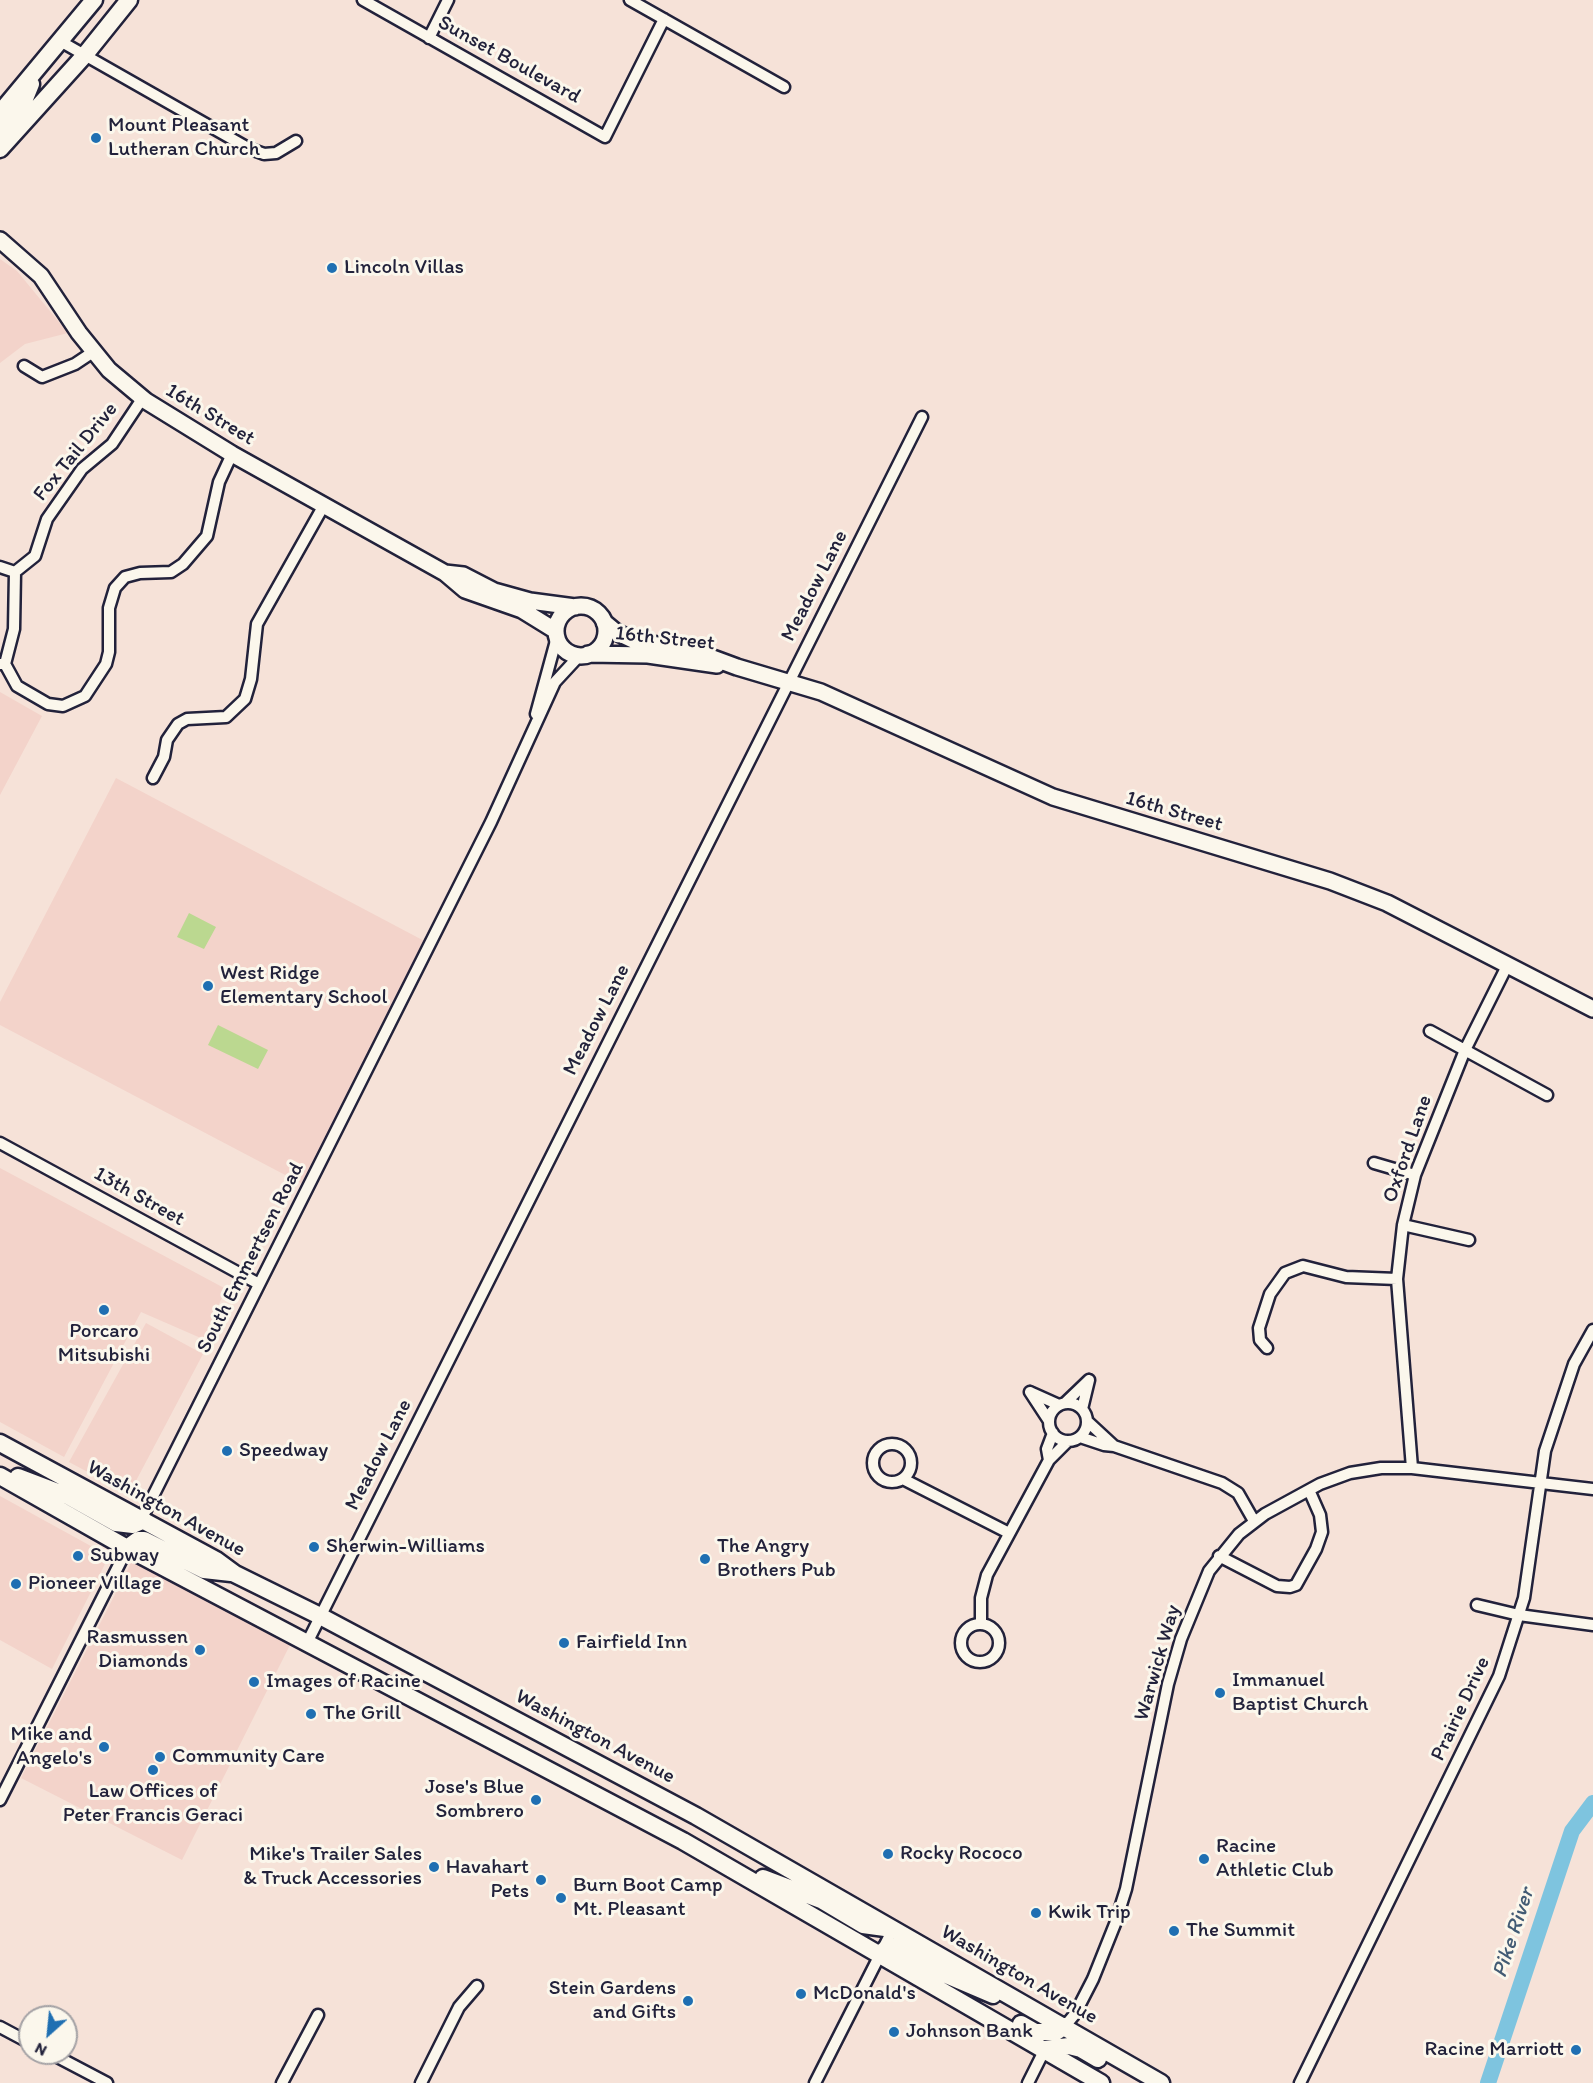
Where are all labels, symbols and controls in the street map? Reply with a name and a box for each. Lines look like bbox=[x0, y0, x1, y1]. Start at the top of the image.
street label: Sunset Boulevard bbox=[433, 10, 585, 110]
place label: Mount Pleasant Lutheran Church bbox=[108, 113, 260, 163]
marker: Mount Pleasant Lutheran Church bbox=[89, 131, 103, 145]
place label: Lincoln Villas bbox=[344, 255, 464, 281]
marker: Lincoln Villas bbox=[325, 261, 339, 275]
street label: 16th Street bbox=[161, 379, 259, 451]
street label: Fox Tail Drive bbox=[28, 397, 124, 507]
street label: Meadow Lane bbox=[776, 526, 854, 646]
street label: 16th Street bbox=[614, 621, 716, 657]
street label: 16th Street bbox=[1123, 786, 1225, 838]
street label: Meadow Lane bbox=[558, 960, 636, 1080]
place label: West Ridge Elementary School bbox=[220, 961, 387, 1011]
marker: West Ridge Elementary School bbox=[201, 979, 215, 993]
street label: Oxford Lane bbox=[1378, 1092, 1438, 1206]
street label: South Emmertsen Road bbox=[192, 1158, 310, 1358]
street label: 13th Street bbox=[89, 1162, 189, 1232]
marker: Porcaro Mitsubishi bbox=[97, 1303, 111, 1317]
place label: Porcaro Mitsubishi bbox=[58, 1319, 150, 1369]
street label: Meadow Lane bbox=[340, 1395, 418, 1515]
place label: Speedway bbox=[239, 1438, 328, 1464]
marker: Speedway bbox=[220, 1444, 234, 1458]
street label: Washington Avenue bbox=[82, 1455, 250, 1563]
place label: Sherwin-Williams bbox=[326, 1534, 485, 1560]
place label: The Angry Brothers Pub bbox=[717, 1534, 836, 1584]
marker: Sherwin-Williams bbox=[307, 1540, 321, 1554]
place label: Subway bbox=[90, 1543, 159, 1569]
marker: Subway bbox=[71, 1549, 85, 1563]
marker: The Angry Brothers Pub bbox=[698, 1552, 712, 1566]
place label: Pioneer Village bbox=[28, 1571, 162, 1597]
marker: Pioneer Village bbox=[9, 1577, 23, 1591]
street label: Warwick Way bbox=[1129, 1602, 1187, 1724]
place label: Rasmussen Diamonds bbox=[87, 1625, 188, 1675]
place label: Fairfield Inn bbox=[576, 1630, 687, 1656]
marker: Fairfield Inn bbox=[557, 1636, 571, 1650]
marker: Rasmussen Diamonds bbox=[193, 1643, 207, 1657]
street label: Prairie Drive bbox=[1426, 1653, 1496, 1765]
place label: Immanuel Baptist Church bbox=[1232, 1668, 1368, 1718]
place label: Images of Racine bbox=[266, 1669, 421, 1695]
marker: Images of Racine bbox=[247, 1675, 261, 1689]
street label: Washington Avenue bbox=[511, 1684, 679, 1790]
marker: Immanuel Baptist Church bbox=[1213, 1686, 1227, 1700]
place label: The Grill bbox=[323, 1701, 401, 1727]
marker: The Grill bbox=[304, 1707, 318, 1721]
place label: Mike and Angelo's bbox=[11, 1722, 92, 1772]
marker: Mike and Angelo's bbox=[97, 1740, 111, 1754]
place label: Community Care bbox=[172, 1744, 325, 1770]
marker: Community Care bbox=[153, 1750, 167, 1764]
marker: Law Offices of Peter Francis Geraci bbox=[146, 1763, 160, 1777]
place label: Jose's Blue Sombrero bbox=[425, 1775, 524, 1825]
place label: Law Offices of Peter Francis Geraci bbox=[63, 1779, 243, 1829]
marker: Jose's Blue Sombrero bbox=[529, 1793, 543, 1807]
place label: Racine Athletic Club bbox=[1216, 1834, 1334, 1884]
place label: Rocky Rococo bbox=[900, 1841, 1023, 1867]
place label: Mike's Trailer Sales & Truck Accessories bbox=[243, 1842, 422, 1892]
marker: Rocky Rococo bbox=[881, 1847, 895, 1861]
marker: Racine Athletic Club bbox=[1197, 1852, 1211, 1866]
place label: Havahart Pets bbox=[446, 1855, 529, 1905]
marker: Mike's Trailer Sales & Truck Accessories bbox=[427, 1860, 441, 1874]
marker: Havahart Pets bbox=[534, 1873, 548, 1887]
place label: Burn Boot Camp Mt. Pleasant bbox=[573, 1873, 722, 1923]
water label: Pike River bbox=[1487, 1885, 1541, 1981]
marker: Burn Boot Camp Mt. Pleasant bbox=[554, 1891, 568, 1905]
place label: Kwik Trip bbox=[1048, 1900, 1131, 1926]
marker: Kwik Trip bbox=[1029, 1906, 1043, 1920]
place label: The Summit bbox=[1186, 1918, 1295, 1944]
street label: Washington Avenue bbox=[936, 1920, 1102, 2030]
marker: The Summit bbox=[1167, 1924, 1181, 1938]
place label: Stein Gardens and Gifts bbox=[549, 1976, 676, 2026]
place label: McDonald's bbox=[813, 1981, 916, 2007]
marker: McDonald's bbox=[794, 1987, 808, 2001]
marker: Stein Gardens and Gifts bbox=[681, 1994, 695, 2008]
north arrow bbox=[18, 2005, 78, 2065]
place label: Johnson Bank bbox=[906, 2019, 1033, 2045]
marker: Johnson Bank bbox=[887, 2025, 901, 2039]
place label: Racine Marriott bbox=[1424, 2037, 1564, 2063]
text: N bbox=[31, 2039, 50, 2061]
marker: Racine Marriott bbox=[1569, 2043, 1583, 2057]

